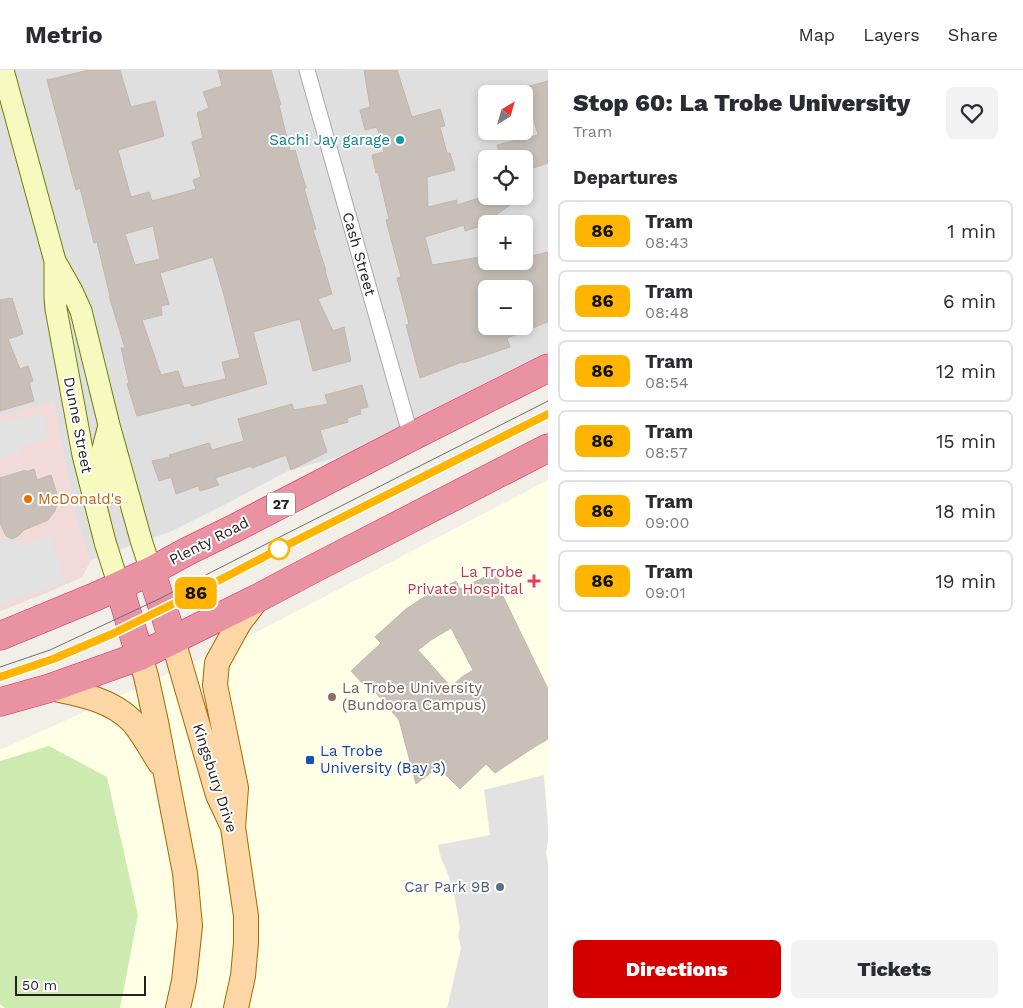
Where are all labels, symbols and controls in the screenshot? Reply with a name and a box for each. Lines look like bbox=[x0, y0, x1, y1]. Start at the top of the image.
text: Metrio bbox=[25, 21, 103, 49]
text: Map bbox=[798, 24, 835, 45]
text: Layers bbox=[863, 24, 920, 45]
text: Share bbox=[948, 24, 998, 45]
north arrow bbox=[478, 85, 532, 140]
map controls bbox=[478, 85, 533, 335]
button: heart bbox=[946, 87, 998, 139]
text: Stop 60: La Trobe University bbox=[573, 89, 910, 117]
text: Tram bbox=[573, 122, 612, 141]
place label: Sachi Jay garage bbox=[269, 131, 390, 149]
marker: Sachi Jay garage bbox=[394, 134, 406, 146]
button: locate bbox=[478, 150, 533, 205]
text: Departures bbox=[573, 166, 678, 189]
street label: Cash Street bbox=[338, 210, 380, 299]
text: Tram bbox=[645, 210, 693, 233]
button: + bbox=[478, 215, 533, 270]
text: 86 bbox=[591, 220, 614, 241]
text: 1 min bbox=[947, 220, 996, 243]
text: 08:43 bbox=[645, 233, 689, 252]
button: − bbox=[478, 280, 533, 335]
text: Tram bbox=[645, 280, 693, 303]
text: 86 bbox=[591, 290, 614, 311]
text: 6 min bbox=[943, 290, 996, 313]
text: 08:48 bbox=[645, 303, 689, 322]
text: Tram bbox=[645, 350, 693, 373]
text: 86 bbox=[591, 360, 614, 381]
text: 12 min bbox=[936, 360, 996, 383]
text: 08:54 bbox=[645, 373, 689, 392]
street label: Dunne Street bbox=[60, 375, 96, 475]
text: Tram bbox=[645, 420, 693, 443]
text: 86 bbox=[591, 430, 614, 451]
text: 15 min bbox=[936, 430, 996, 453]
text: 08:57 bbox=[645, 443, 688, 462]
place label: McDonald's bbox=[38, 490, 122, 508]
text: Tram bbox=[645, 490, 693, 513]
road number: 27 bbox=[267, 492, 295, 516]
marker: McDonald's bbox=[22, 493, 34, 505]
text: 86 bbox=[591, 500, 614, 521]
text: 18 min bbox=[935, 500, 996, 523]
street label: Plenty Road bbox=[166, 513, 252, 569]
text: 09:00 bbox=[645, 513, 689, 532]
unlabelled marker bbox=[268, 538, 290, 560]
text: Tram bbox=[645, 560, 693, 583]
place label: La Trobe Private Hospital bbox=[407, 563, 523, 598]
text: 86 bbox=[591, 570, 614, 591]
text: 19 min bbox=[935, 570, 996, 593]
marker: La Trobe Private Hospital bbox=[527, 574, 541, 588]
line badge: 86 bbox=[174, 577, 218, 609]
text: 86 bbox=[185, 582, 207, 603]
text: 09:01 bbox=[645, 583, 686, 602]
place label: La Trobe University (Bundoora Campus) bbox=[342, 679, 486, 714]
marker: La Trobe University (Bundoora Campus) bbox=[326, 691, 338, 703]
street label: Kingsbury Drive bbox=[189, 721, 241, 835]
place label: La Trobe University (Bay 3) bbox=[320, 742, 446, 777]
marker: La Trobe University (Bay 3) bbox=[304, 754, 316, 766]
place label: Car Park 9B bbox=[404, 878, 490, 896]
marker: Car Park 9B bbox=[494, 881, 506, 893]
button: Directions bbox=[573, 940, 781, 998]
button: Tickets bbox=[791, 940, 998, 998]
scale bar bbox=[15, 973, 146, 996]
text: 50 m bbox=[22, 977, 57, 993]

